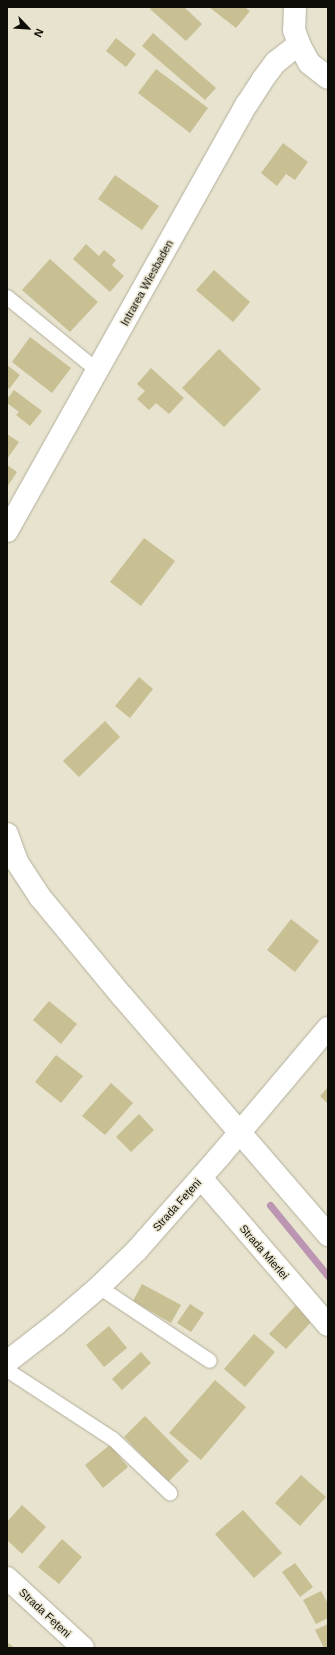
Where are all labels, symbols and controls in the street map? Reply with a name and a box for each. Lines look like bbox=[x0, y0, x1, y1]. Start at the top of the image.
north arrow bbox=[8, 8, 48, 48]
text: N bbox=[32, 27, 46, 39]
street label: Intrarea Wiesbaden bbox=[118, 238, 176, 328]
street label: Strada Fețeni bbox=[150, 1176, 204, 1234]
street label: Strada Mierlei bbox=[237, 1222, 291, 1282]
street label: Strada Fețeni bbox=[16, 1586, 74, 1640]

